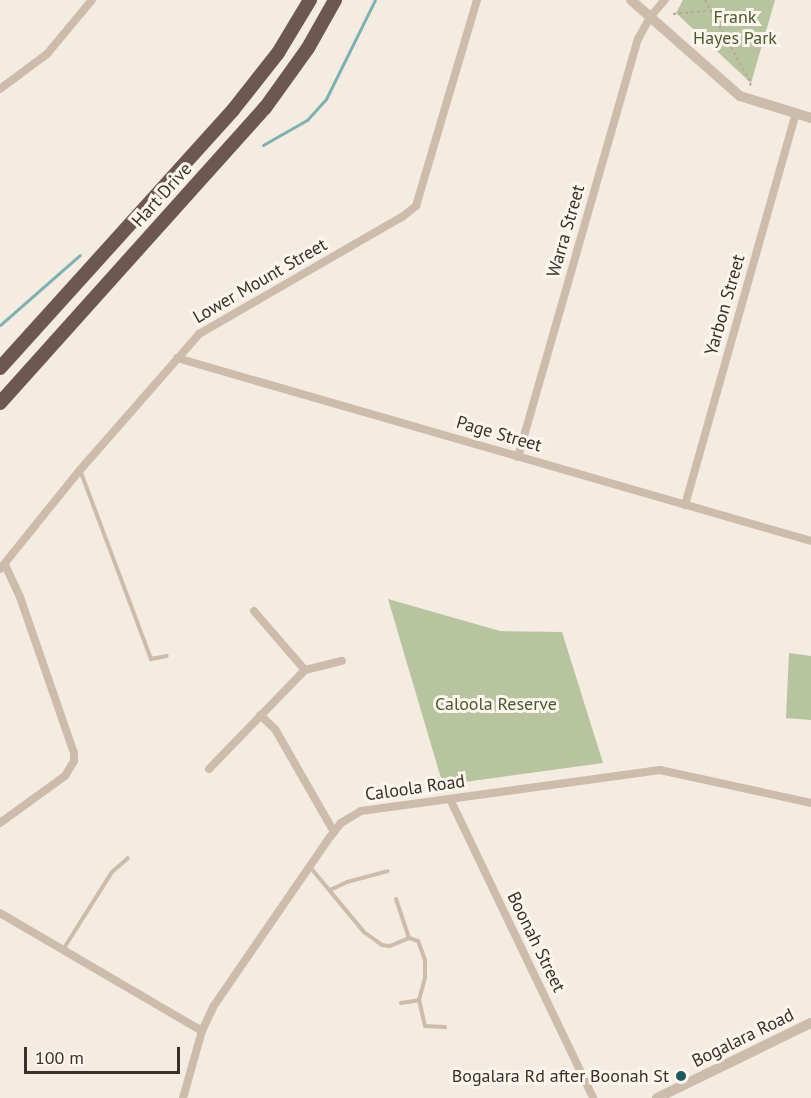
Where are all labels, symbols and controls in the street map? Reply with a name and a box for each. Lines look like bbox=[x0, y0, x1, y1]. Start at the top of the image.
park label: Frank Hayes Park bbox=[693, 7, 777, 50]
street label: Hart Drive bbox=[128, 158, 196, 232]
street label: Warra Street bbox=[543, 182, 589, 280]
street label: Lower Mount Street bbox=[189, 234, 331, 328]
street label: Yarbon Street bbox=[700, 252, 750, 358]
street label: Page Street bbox=[454, 411, 544, 457]
park label: Caloola Reserve bbox=[435, 693, 557, 715]
street label: Caloola Road bbox=[364, 770, 466, 806]
street label: Boonah Street bbox=[502, 888, 570, 996]
street label: Bogalara Road bbox=[688, 1004, 798, 1072]
scale bar bbox=[27, 1035, 183, 1073]
text: 100 m bbox=[35, 1046, 84, 1069]
place label: Bogalara Rd after Boonah St bbox=[452, 1065, 669, 1087]
marker: Bogalara Rd after Boonah St bbox=[674, 1069, 688, 1083]

